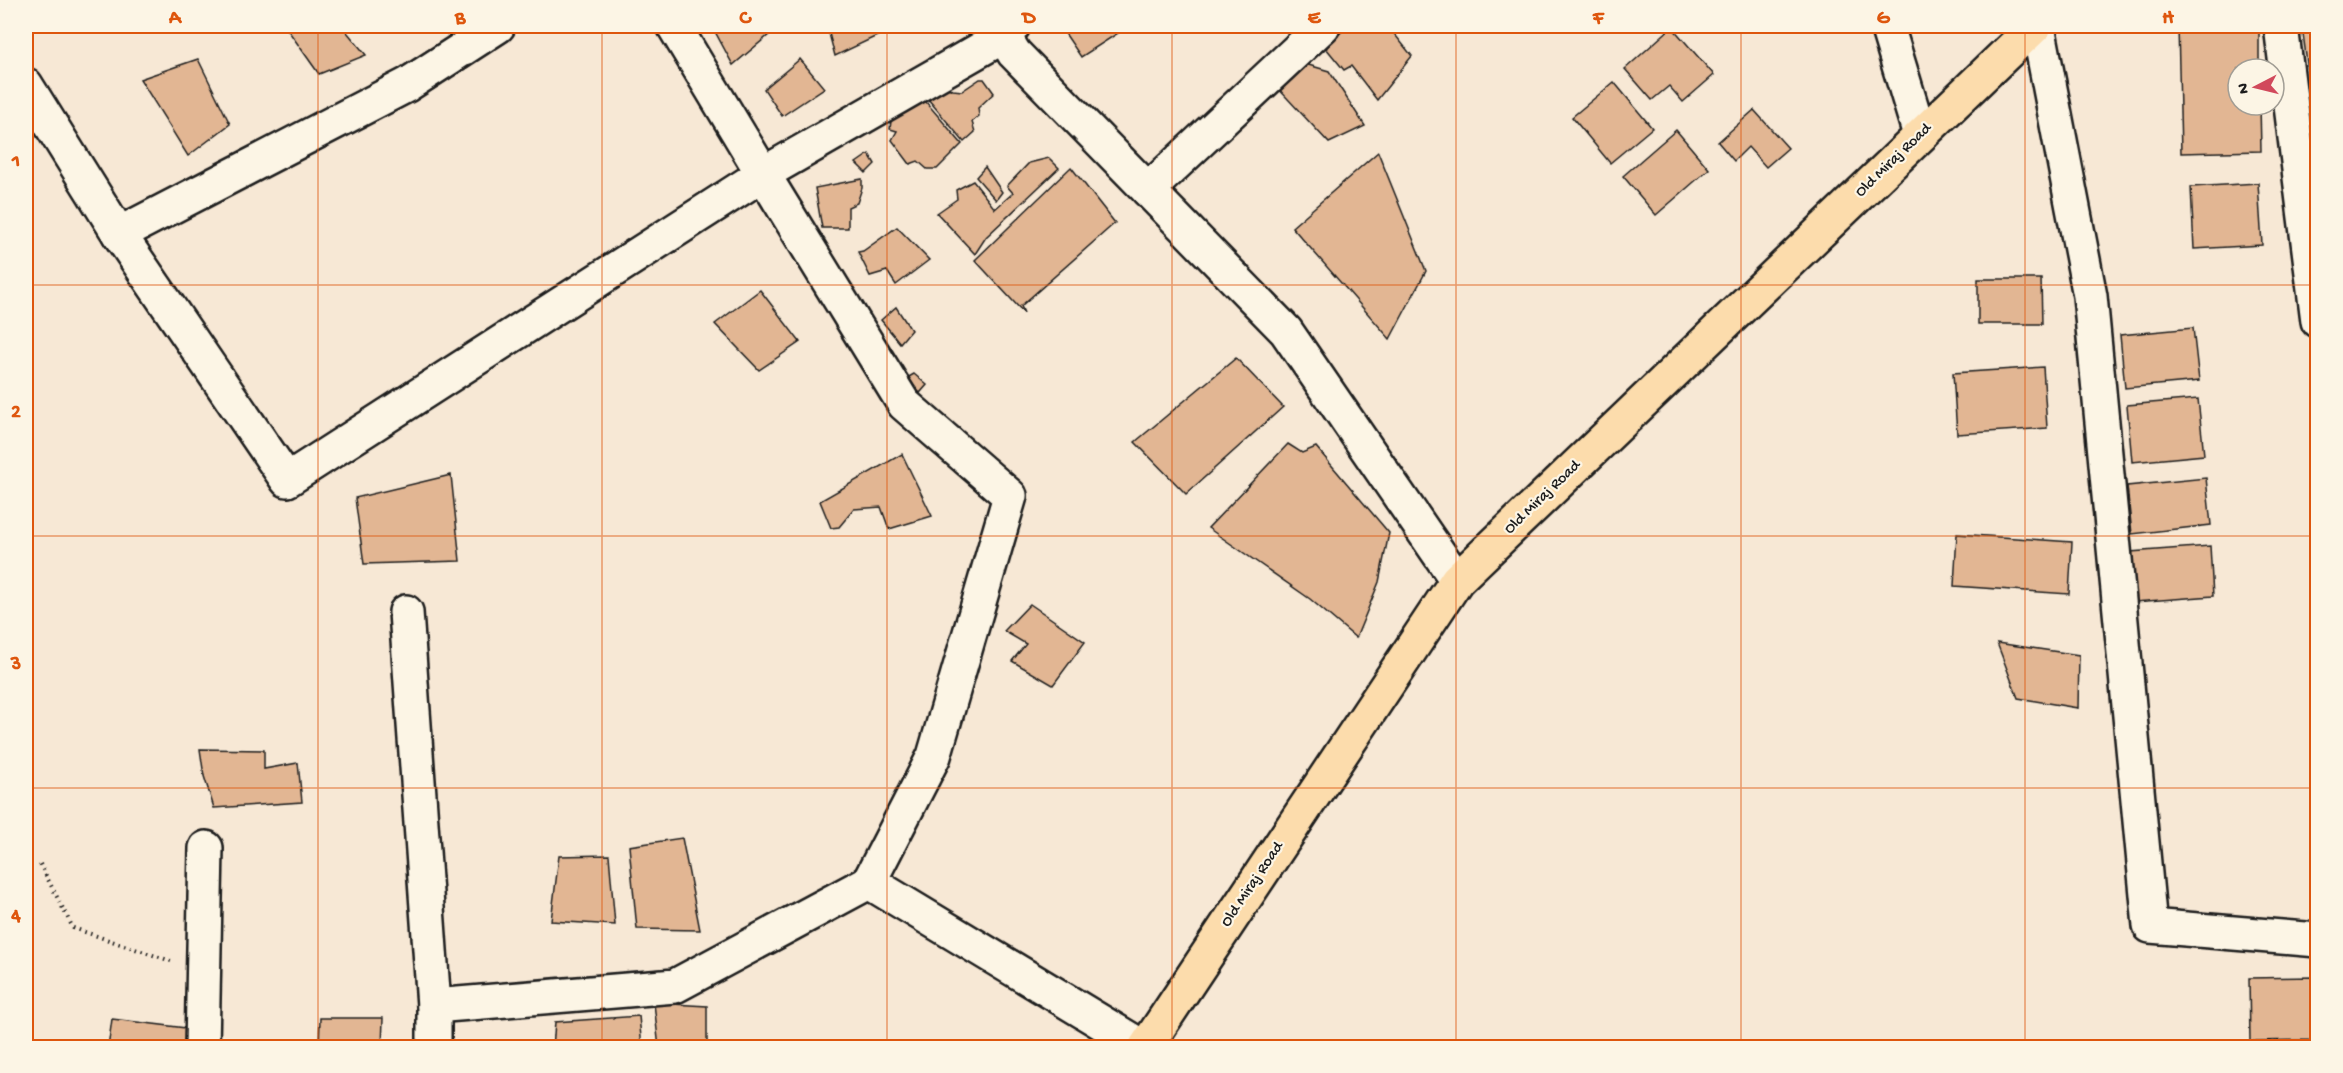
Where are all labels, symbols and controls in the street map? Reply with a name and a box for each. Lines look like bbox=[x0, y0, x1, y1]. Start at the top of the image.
text: A bbox=[168, 8, 183, 31]
text: B bbox=[454, 8, 466, 31]
text: C bbox=[739, 8, 753, 31]
text: D bbox=[1020, 8, 1036, 31]
text: E bbox=[1308, 8, 1322, 31]
text: F bbox=[1592, 8, 1605, 31]
text: G bbox=[1877, 8, 1891, 31]
text: H bbox=[2162, 8, 2174, 31]
north arrow bbox=[2226, 57, 2286, 117]
text: N bbox=[2234, 82, 2255, 95]
street label: Old Miraj Road bbox=[1852, 119, 1937, 202]
text: 1 bbox=[11, 151, 20, 174]
text: 2 bbox=[11, 402, 21, 425]
street label: Old Miraj Road bbox=[1501, 456, 1586, 539]
text: 3 bbox=[10, 654, 21, 677]
street label: Old Miraj Road bbox=[1217, 837, 1289, 931]
text: 4 bbox=[10, 906, 21, 929]

